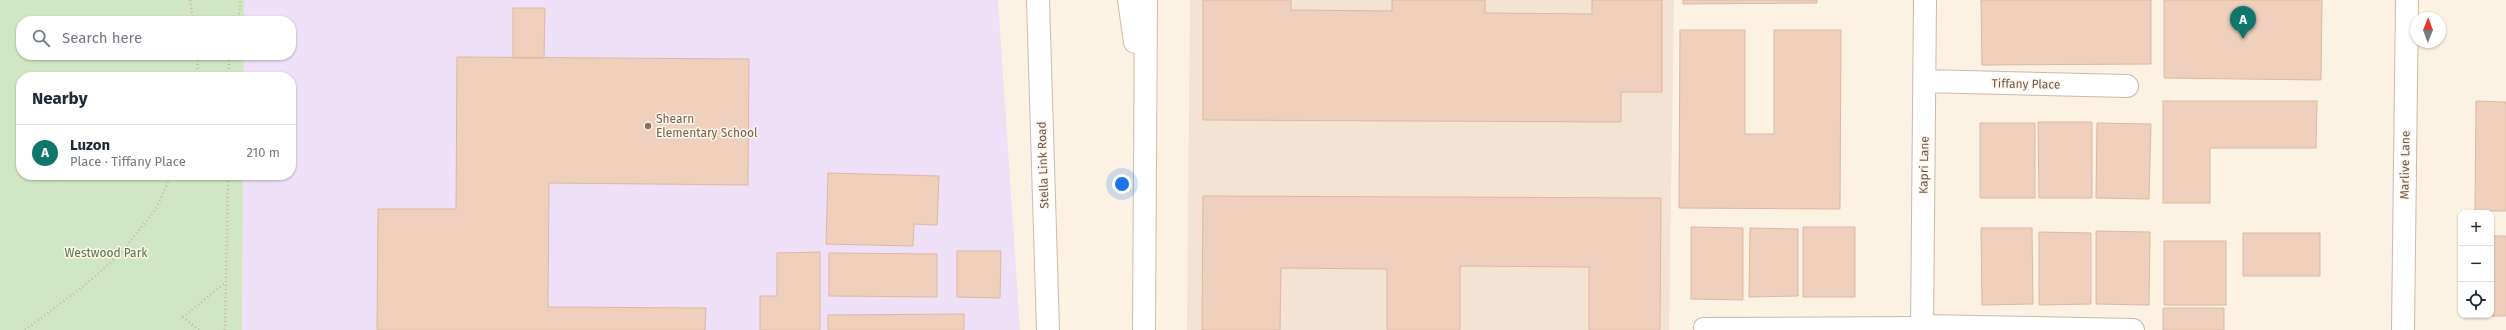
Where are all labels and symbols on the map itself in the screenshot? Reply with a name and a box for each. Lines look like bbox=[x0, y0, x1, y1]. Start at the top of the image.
pin: A bbox=[2230, 6, 2256, 39]
north arrow bbox=[2410, 12, 2446, 48]
street label: Tiffany Place bbox=[1991, 76, 2061, 92]
place label: Shearn Elementary School bbox=[656, 112, 758, 140]
marker: Shearn Elementary School bbox=[643, 121, 653, 131]
street label: Stella Link Road bbox=[1034, 121, 1052, 209]
street label: Marlive Lane bbox=[2397, 130, 2413, 200]
street label: Kapri Lane bbox=[1916, 136, 1932, 194]
your location bbox=[1112, 174, 1132, 194]
park label: Westwood Park bbox=[65, 246, 148, 260]

